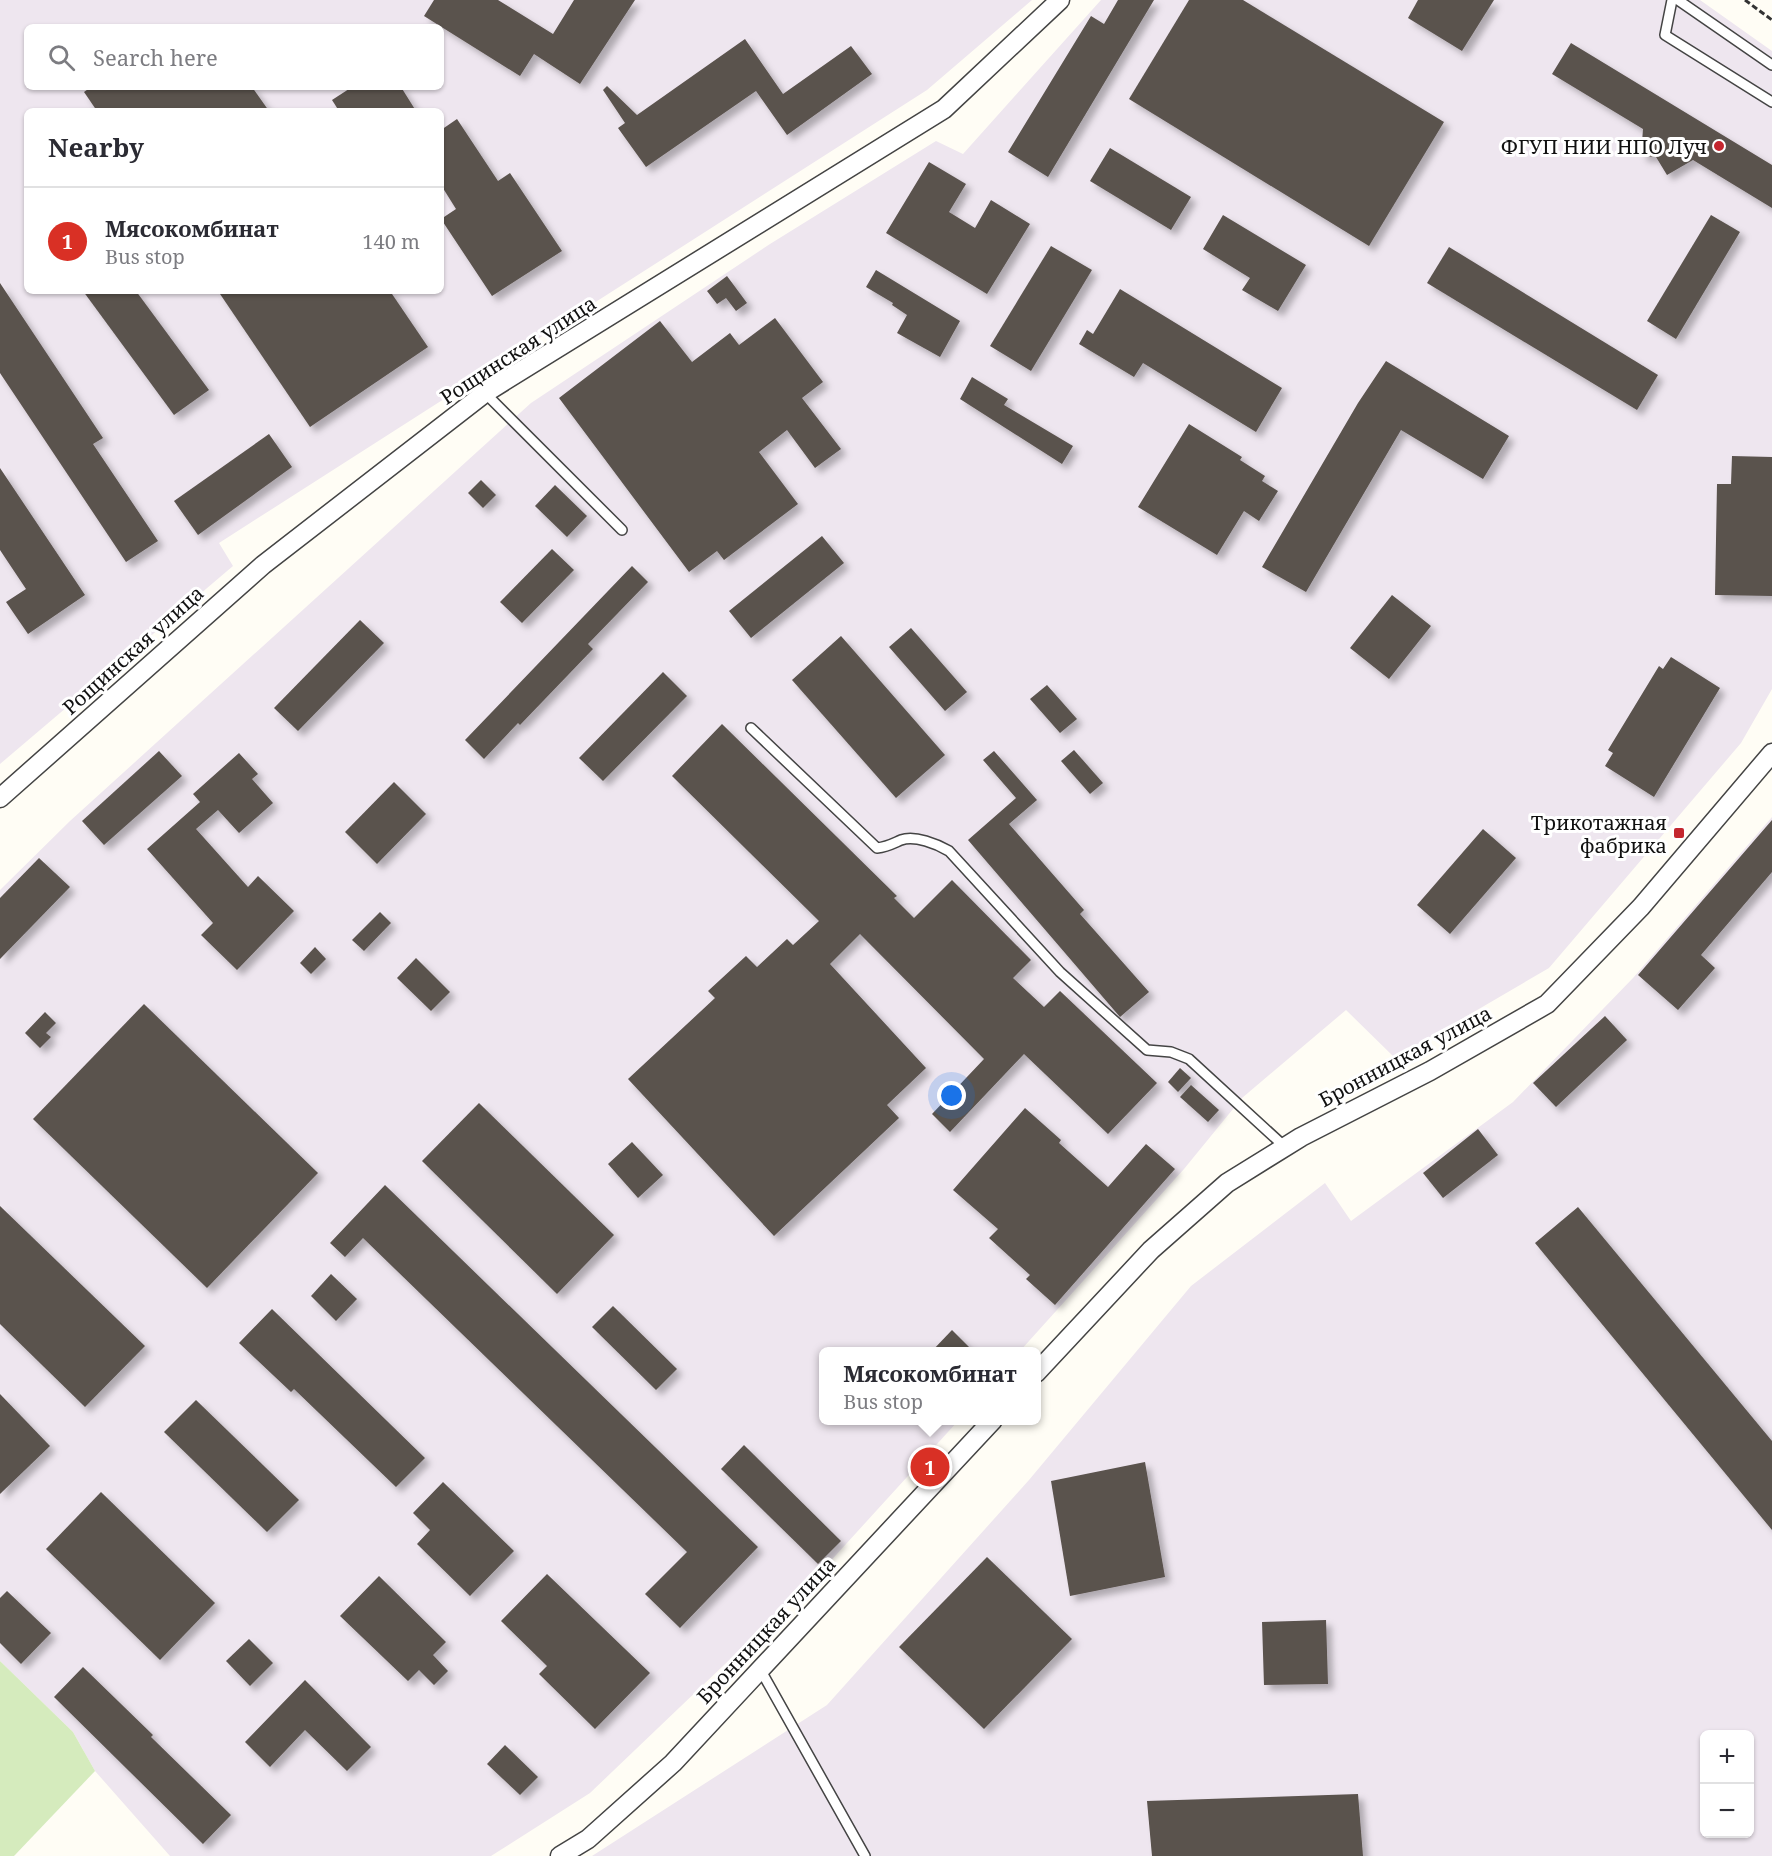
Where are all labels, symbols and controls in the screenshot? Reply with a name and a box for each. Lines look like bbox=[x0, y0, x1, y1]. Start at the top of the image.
search box bbox=[24, 24, 444, 90]
icon: search bbox=[45, 41, 78, 74]
text: Search here bbox=[93, 42, 218, 72]
text: Nearby bbox=[48, 129, 144, 165]
place label: ФГУП НИИ НПО Луч bbox=[1501, 133, 1707, 160]
marker: ФГУП НИИ НПО Луч bbox=[1712, 139, 1726, 153]
text: Мясокомбинат bbox=[105, 213, 279, 243]
text: 1 bbox=[62, 228, 73, 255]
text: 140 m bbox=[362, 228, 420, 255]
text: Bus stop bbox=[105, 243, 185, 270]
street label: Рощинская улица bbox=[435, 289, 601, 411]
street label: Рощинская улица bbox=[57, 579, 209, 721]
place label: Трикотажная фабрика bbox=[1531, 809, 1667, 859]
marker: Трикотажная фабрика bbox=[1672, 826, 1686, 840]
street label: Бронницкая улица bbox=[1314, 999, 1496, 1113]
your location bbox=[937, 1081, 966, 1110]
popup bbox=[819, 1347, 1041, 1425]
text: Мясокомбинат bbox=[843, 1358, 1017, 1388]
text: Bus stop bbox=[843, 1388, 923, 1415]
pin: 1 bbox=[910, 1444, 950, 1490]
street label: Бронницкая улица bbox=[691, 1551, 841, 1709]
map controls bbox=[1700, 1730, 1754, 1838]
button: + bbox=[1700, 1730, 1754, 1784]
button: − bbox=[1700, 1784, 1754, 1838]

